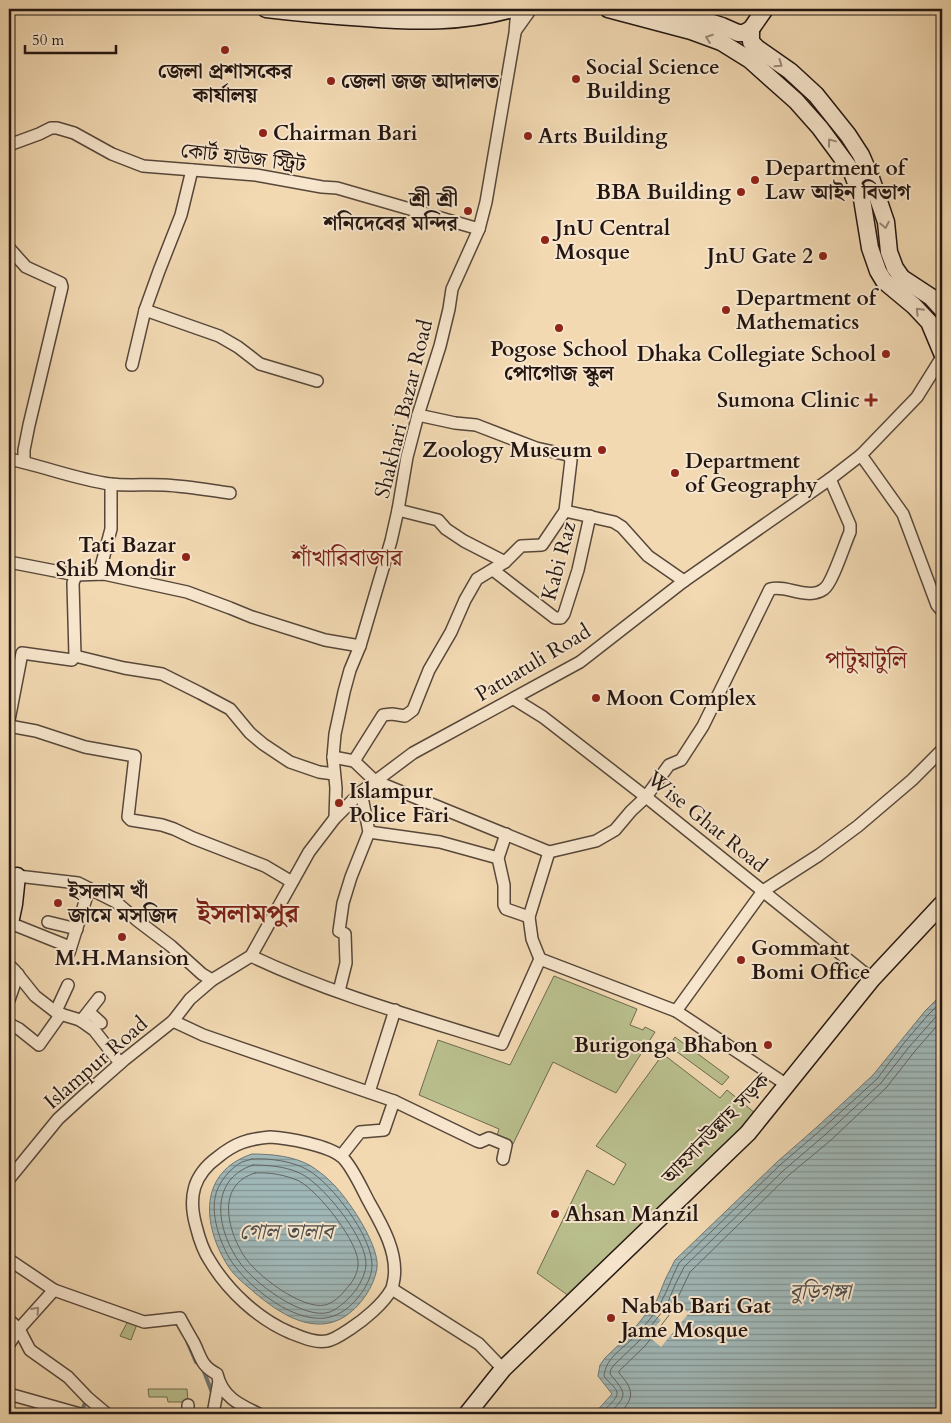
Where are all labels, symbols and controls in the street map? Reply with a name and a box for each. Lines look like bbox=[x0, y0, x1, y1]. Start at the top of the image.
scale bar bbox=[25, 22, 116, 54]
text: 50 m bbox=[32, 30, 64, 50]
one-way arrow bbox=[705, 34, 714, 44]
marker: জেলা প্রশাসকের কার্যালয় bbox=[219, 44, 231, 56]
place label: Social Science Building bbox=[586, 53, 720, 106]
place label: জেলা প্রশাসকের কার্যালয় bbox=[158, 57, 294, 110]
one-way arrow bbox=[773, 58, 783, 67]
place label: জেলা জজ আদালত bbox=[341, 67, 500, 96]
marker: Social Science Building bbox=[570, 73, 582, 85]
marker: জেলা জজ আদালত bbox=[325, 75, 337, 87]
place label: Chairman Bari bbox=[273, 119, 418, 148]
place label: Arts Building bbox=[538, 122, 668, 151]
marker: Chairman Bari bbox=[257, 127, 269, 139]
marker: Arts Building bbox=[522, 130, 534, 142]
street label: কোর্ট হাউজ স্ট্রিট bbox=[179, 136, 309, 180]
one-way arrow bbox=[829, 139, 837, 148]
place label: Department of Law আইন বিভাগ bbox=[765, 154, 912, 207]
marker: Department of Law আইন বিভাগ bbox=[749, 174, 761, 186]
place label: BBA Building bbox=[596, 178, 731, 207]
place label: শ্রী শ্রী শনিদেবের মন্দির bbox=[323, 185, 460, 238]
marker: BBA Building bbox=[735, 186, 747, 198]
marker: শ্রী শ্রী শনিদেবের মন্দির bbox=[462, 205, 474, 217]
place label: JnU Central Mosque bbox=[552, 214, 670, 267]
one-way arrow bbox=[880, 220, 890, 229]
marker: JnU Central Mosque bbox=[539, 234, 551, 246]
place label: JnU Gate 2 bbox=[704, 242, 813, 271]
marker: JnU Gate 2 bbox=[817, 250, 829, 262]
place label: Department of Mathematics bbox=[736, 284, 880, 337]
marker: Department of Mathematics bbox=[720, 304, 732, 316]
one-way arrow bbox=[916, 308, 925, 317]
street label: Shakhari Bazar Road bbox=[368, 317, 440, 501]
marker: Pogose School পোগোজ স্কুল bbox=[553, 322, 565, 334]
place label: Pogose School পোগোজ স্কুল bbox=[490, 335, 628, 388]
place label: Dhaka Collegiate School bbox=[637, 340, 876, 369]
marker: Dhaka Collegiate School bbox=[880, 348, 892, 360]
place label: Sumona Clinic bbox=[717, 386, 860, 415]
marker: Sumona Clinic bbox=[864, 393, 878, 407]
place label: Zoology Museum bbox=[422, 436, 593, 465]
marker: Zoology Museum bbox=[596, 444, 608, 456]
place label: Department of Geography bbox=[685, 447, 818, 500]
marker: Department of Geography bbox=[669, 467, 681, 479]
street label: Kabi Raz bbox=[535, 518, 584, 604]
place label: Tati Bazar Shib Mondir bbox=[56, 531, 177, 584]
district label: শাঁখারিবাজার bbox=[291, 542, 403, 575]
marker: Tati Bazar Shib Mondir bbox=[180, 551, 192, 563]
street label: Patuatuli Road bbox=[470, 617, 596, 709]
district label: পাটুয়াটুলি bbox=[825, 644, 908, 677]
place label: Moon Complex bbox=[606, 684, 757, 713]
marker: Moon Complex bbox=[590, 692, 602, 704]
street label: Wise Ghat Road bbox=[640, 764, 773, 880]
place label: Islampur Police Fari bbox=[349, 777, 450, 830]
marker: Islampur Police Fari bbox=[333, 797, 345, 809]
place label: ইসলাম খাঁ জামে মসজিদ bbox=[67, 877, 179, 930]
district label: ইসলামপুর bbox=[196, 896, 301, 931]
marker: ইসলাম খাঁ জামে মসজিদ bbox=[52, 897, 64, 909]
marker: M.H.Mansion bbox=[116, 931, 128, 943]
place label: Gommant Bomi Office bbox=[751, 934, 870, 987]
place label: M.H.Mansion bbox=[55, 944, 190, 973]
marker: Gommant Bomi Office bbox=[735, 954, 747, 966]
street label: Islampur Road bbox=[38, 1010, 154, 1116]
place label: Burigonga Bhabon bbox=[574, 1031, 758, 1060]
marker: Burigonga Bhabon bbox=[762, 1039, 774, 1051]
street label: আহসানউল্লাহ সড়ক bbox=[655, 1066, 778, 1192]
place label: Ahsan Manzil bbox=[565, 1200, 699, 1229]
marker: Ahsan Manzil bbox=[549, 1208, 561, 1220]
water label: গোল তালাব bbox=[239, 1217, 338, 1247]
water label: বুড়িগঙ্গা bbox=[790, 1277, 853, 1307]
place label: Nabab Bari Gat Jame Mosque bbox=[618, 1292, 772, 1345]
one-way arrow bbox=[30, 1306, 39, 1315]
marker: Nabab Bari Gat Jame Mosque bbox=[605, 1312, 617, 1324]

